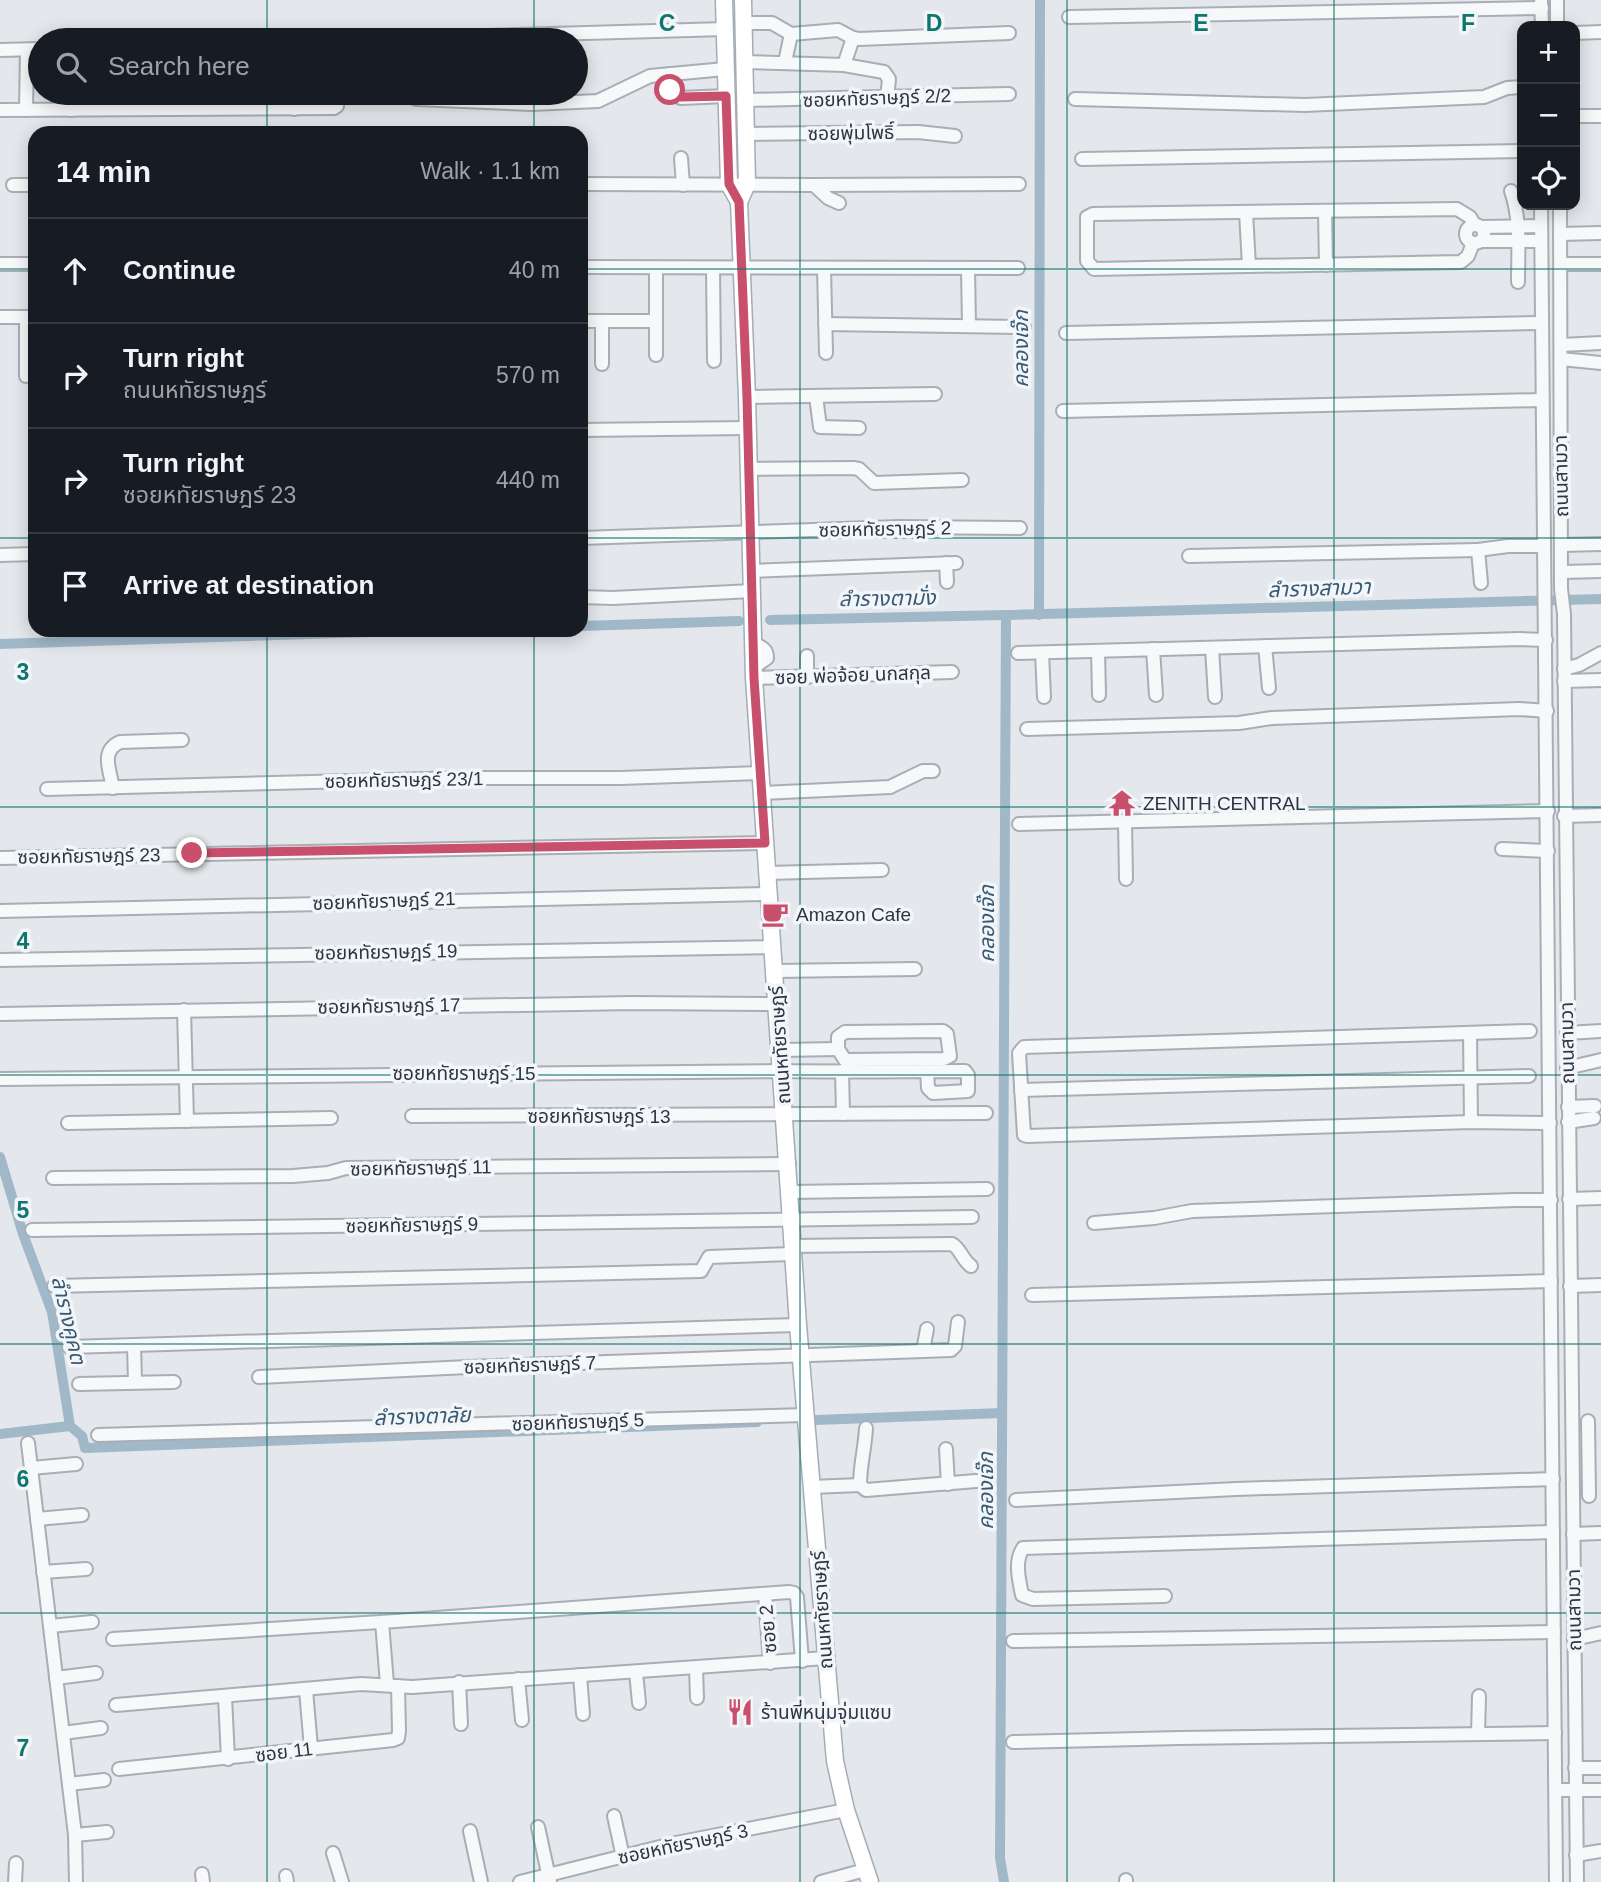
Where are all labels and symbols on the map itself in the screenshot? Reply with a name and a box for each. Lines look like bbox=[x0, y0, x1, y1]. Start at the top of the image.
text: C bbox=[659, 10, 675, 36]
text: D bbox=[926, 10, 942, 36]
text: E bbox=[1193, 10, 1209, 36]
text: F bbox=[1461, 10, 1475, 36]
route start bbox=[654, 74, 685, 105]
street label: ซอยหทัยราษฎร์ 2/2 bbox=[803, 85, 951, 111]
street label: ซอยพุ่มโพธิ์ bbox=[807, 121, 895, 145]
water label: คลองเจ๊ก bbox=[1009, 309, 1032, 388]
street label: ถนนสามวา bbox=[1550, 435, 1572, 517]
street label: ซอยหทัยราษฎร์ 2 bbox=[819, 517, 951, 541]
water label: ลำรางสามวา bbox=[1267, 575, 1372, 601]
water label: ลำรางตามั่ง bbox=[838, 584, 937, 610]
text: 3 bbox=[17, 659, 29, 685]
street label: ซอย พ่อจ้อย นกสกุล bbox=[775, 661, 931, 689]
street label: ซอยหทัยราษฎร์ 23/1 bbox=[324, 768, 484, 792]
temple icon: ZENITH CENTRAL bbox=[1107, 788, 1137, 818]
place label: ZENITH CENTRAL bbox=[1143, 793, 1306, 814]
route end bbox=[176, 837, 207, 868]
street label: ซอยหทัยราษฎร์ 23 bbox=[17, 844, 161, 868]
water label: คลองเจ๊ก bbox=[975, 884, 998, 963]
street label: ซอยหทัยราษฎร์ 21 bbox=[312, 888, 456, 914]
cafe icon: Amazon Cafe bbox=[760, 899, 790, 929]
place label: Amazon Cafe bbox=[796, 904, 911, 925]
text: 4 bbox=[17, 928, 30, 954]
street label: ซอยหทัยราษฎร์ 19 bbox=[314, 940, 458, 964]
street label: ถนนหทัยราษฎร์ bbox=[765, 984, 795, 1105]
street label: ซอยหทัยราษฎร์ 17 bbox=[317, 994, 461, 1018]
street label: ถนนสามวา bbox=[1556, 1002, 1578, 1084]
street label: ซอยหทัยราษฎร์ 15 bbox=[392, 1063, 536, 1084]
street label: ซอยหทัยราษฎร์ 13 bbox=[527, 1106, 671, 1127]
street label: ซอยหทัยราษฎร์ 11 bbox=[350, 1156, 492, 1180]
text: 5 bbox=[17, 1197, 30, 1223]
street label: ซอยหทัยราษฎร์ 9 bbox=[346, 1213, 478, 1237]
water label: ลำรางคูคต bbox=[46, 1274, 91, 1368]
street label: ซอยหทัยราษฎร์ 7 bbox=[463, 1352, 597, 1378]
water label: ลำรางตาลัย bbox=[373, 1403, 472, 1429]
street label: ซอยหทัยราษฎร์ 5 bbox=[511, 1409, 645, 1435]
water label: คลองเจ๊ก bbox=[974, 1451, 997, 1530]
text: 6 bbox=[17, 1466, 29, 1492]
street label: ถนนหทัยราษฎร์ bbox=[807, 1549, 837, 1670]
street label: ถนนสามวา bbox=[1563, 1569, 1585, 1651]
street label: ซอย 2 bbox=[755, 1604, 781, 1654]
restaurant icon: ร้านพี่หนุ่มจุ่มแซบ bbox=[725, 1697, 755, 1727]
place label: ร้านพี่หนุ่มจุ่มแซบ bbox=[761, 1699, 892, 1724]
text: 7 bbox=[17, 1735, 29, 1761]
street label: ซอย 11 bbox=[254, 1738, 314, 1766]
street label: ซอยหทัยราษฎร์ 3 bbox=[616, 1820, 750, 1868]

